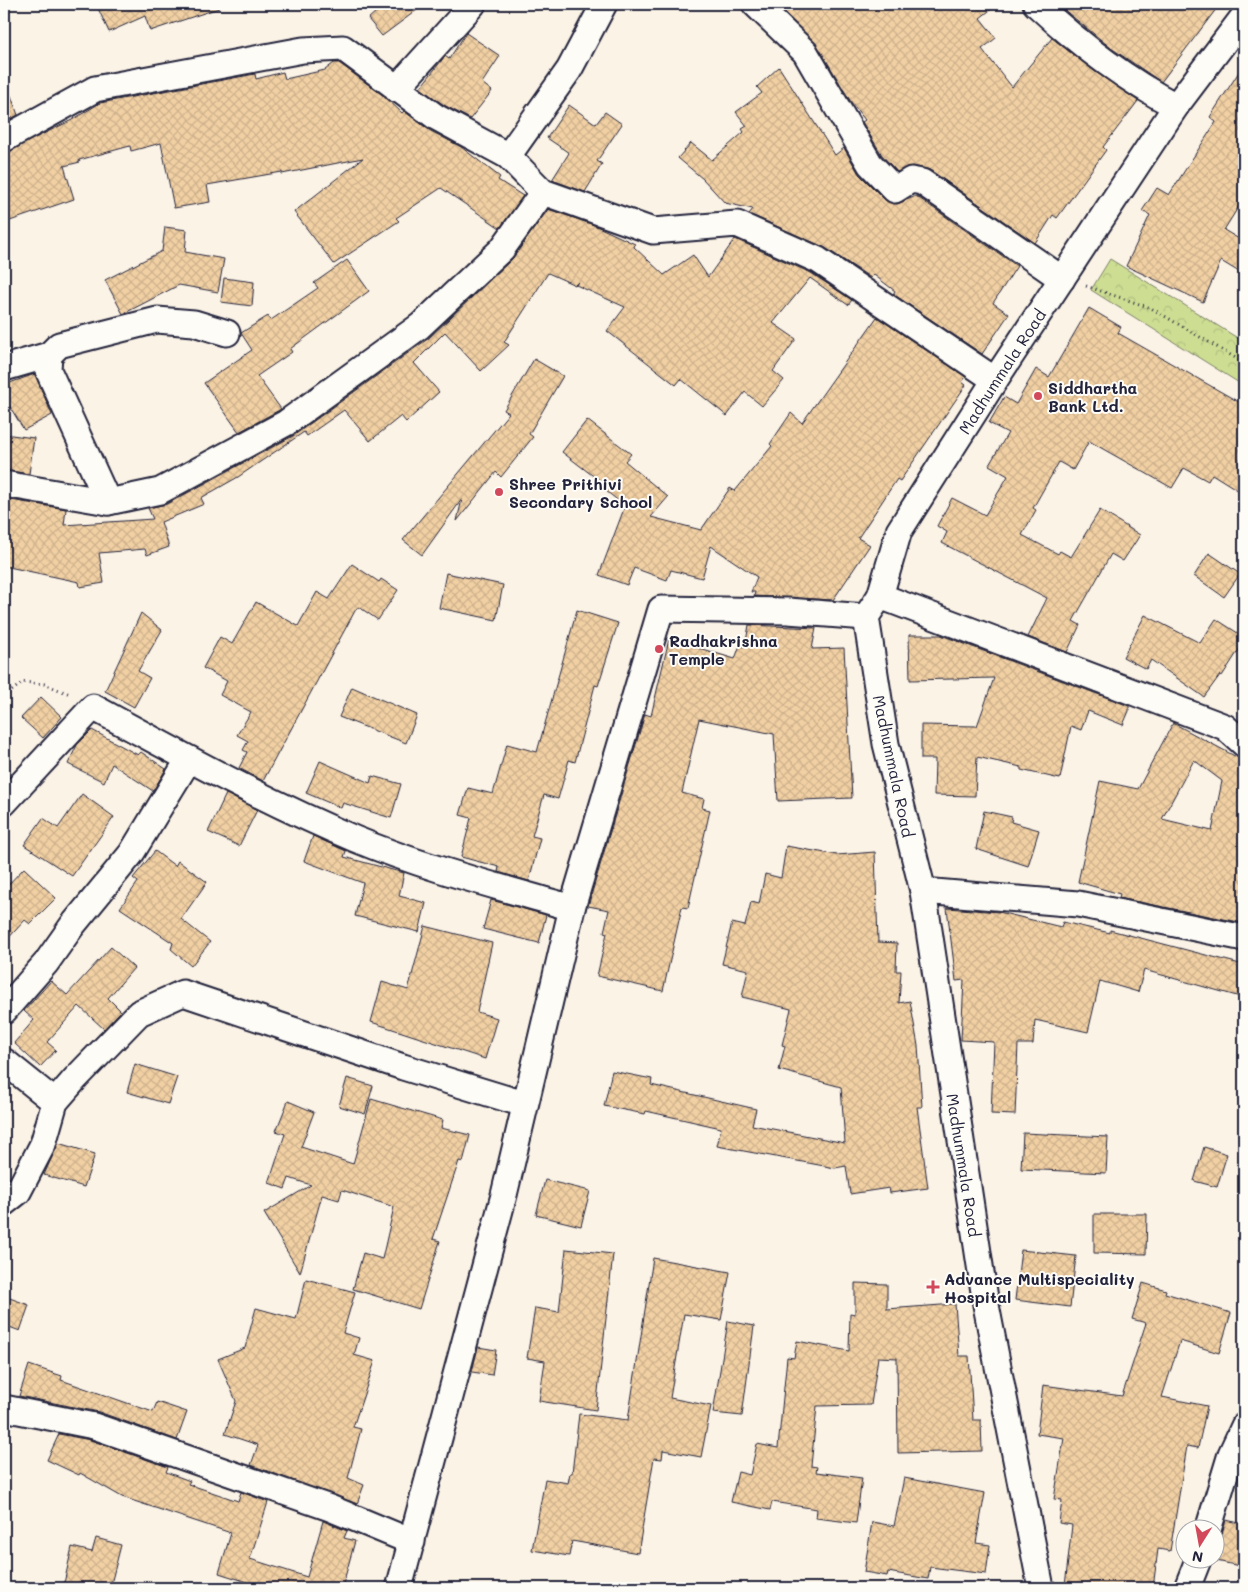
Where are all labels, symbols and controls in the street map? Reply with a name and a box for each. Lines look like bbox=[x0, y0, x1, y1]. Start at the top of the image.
street label: Madhummala Road bbox=[953, 305, 1050, 438]
place label: Siddhartha Bank Ltd. bbox=[1048, 377, 1138, 416]
marker: Siddhartha Bank Ltd. bbox=[1032, 390, 1044, 402]
place label: Shree Prithivi Secondary School bbox=[509, 473, 652, 512]
marker: Shree Prithivi Secondary School bbox=[493, 486, 505, 498]
place label: Radhakrishna Temple bbox=[669, 630, 778, 669]
marker: Radhakrishna Temple bbox=[653, 643, 665, 655]
street label: Madhummala Road bbox=[869, 693, 919, 839]
street label: Madhummala Road bbox=[942, 1092, 986, 1238]
place label: Advance Multispeciality Hospital bbox=[944, 1268, 1135, 1307]
marker: Advance Multispeciality Hospital bbox=[926, 1280, 940, 1294]
north arrow bbox=[1176, 1520, 1226, 1570]
text: N bbox=[1190, 1547, 1204, 1568]

